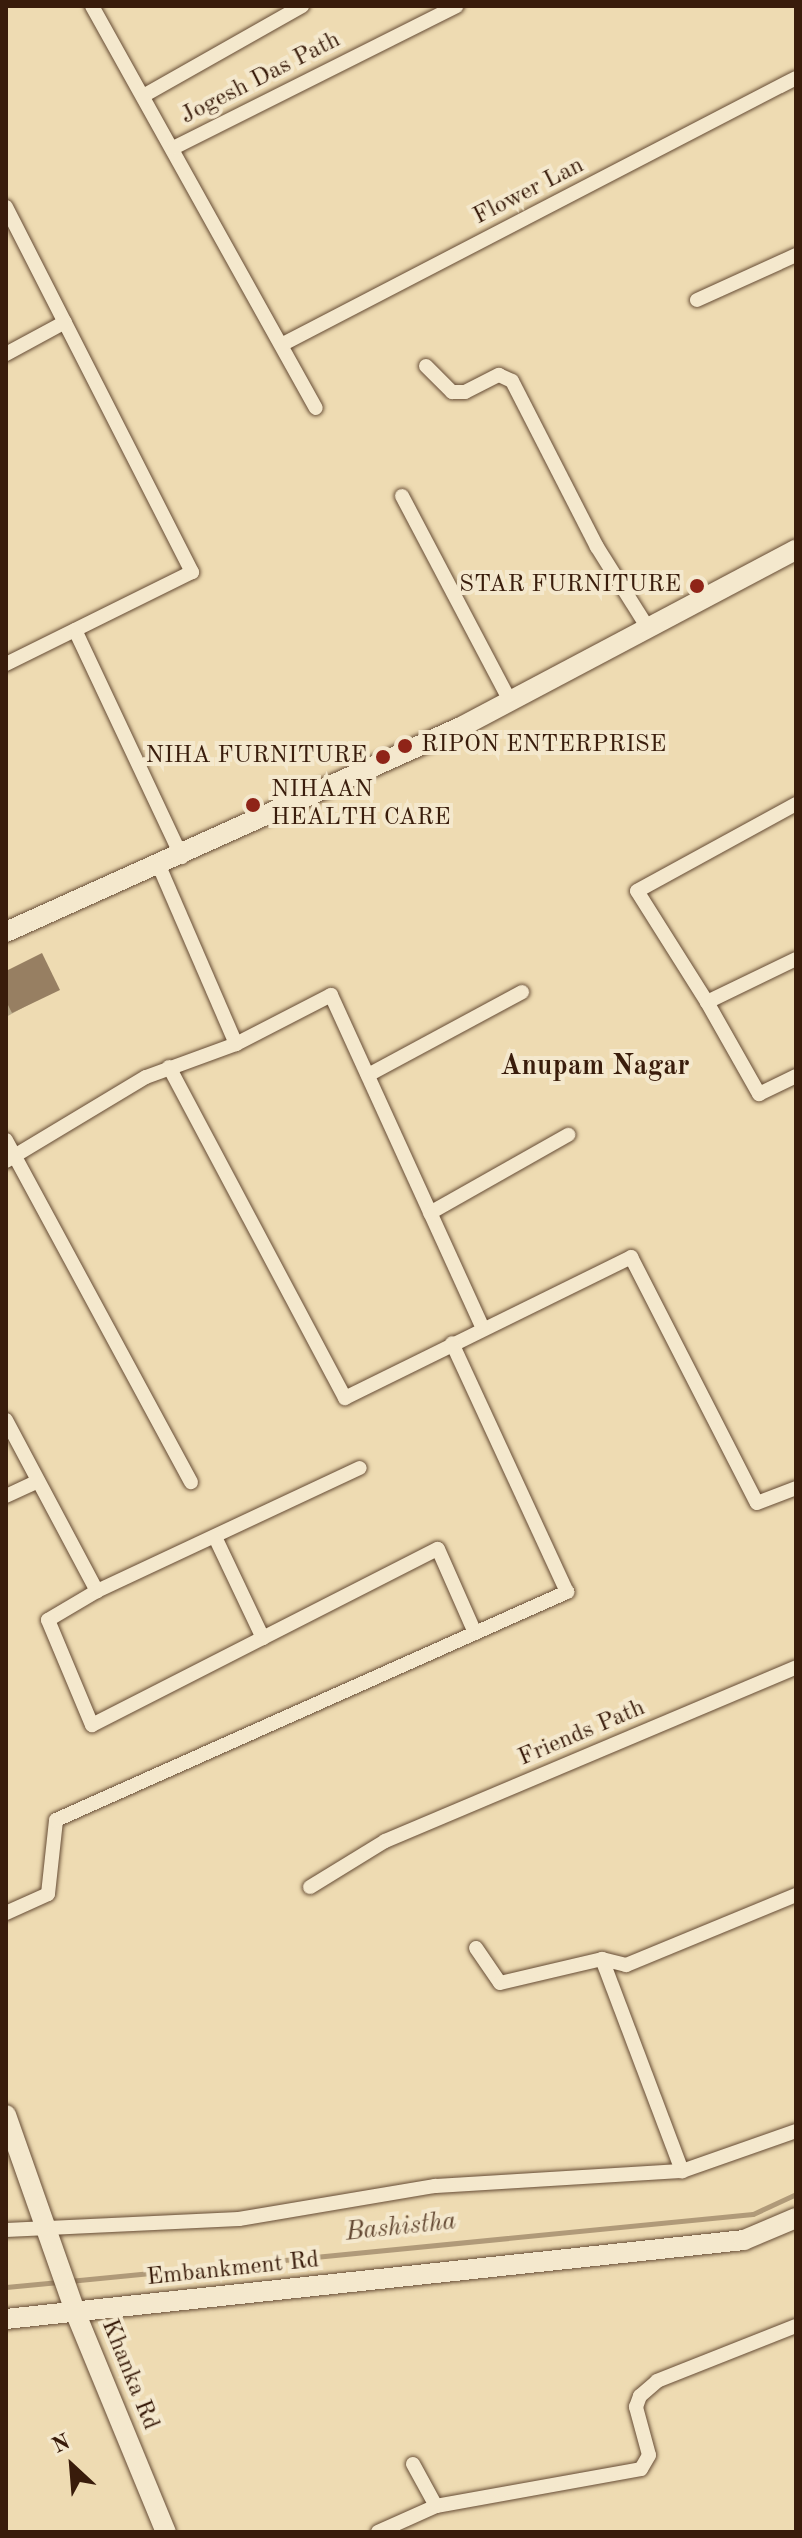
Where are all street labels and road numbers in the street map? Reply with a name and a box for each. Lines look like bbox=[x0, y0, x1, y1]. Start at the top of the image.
street label: Jogesh Das Path bbox=[176, 26, 346, 132]
street label: Flower Lan bbox=[469, 152, 589, 232]
street label: Friends Path bbox=[514, 1694, 650, 1774]
street label: Embankment Rd bbox=[145, 2247, 321, 2293]
street label: Khanka Rd bbox=[94, 2315, 164, 2435]

